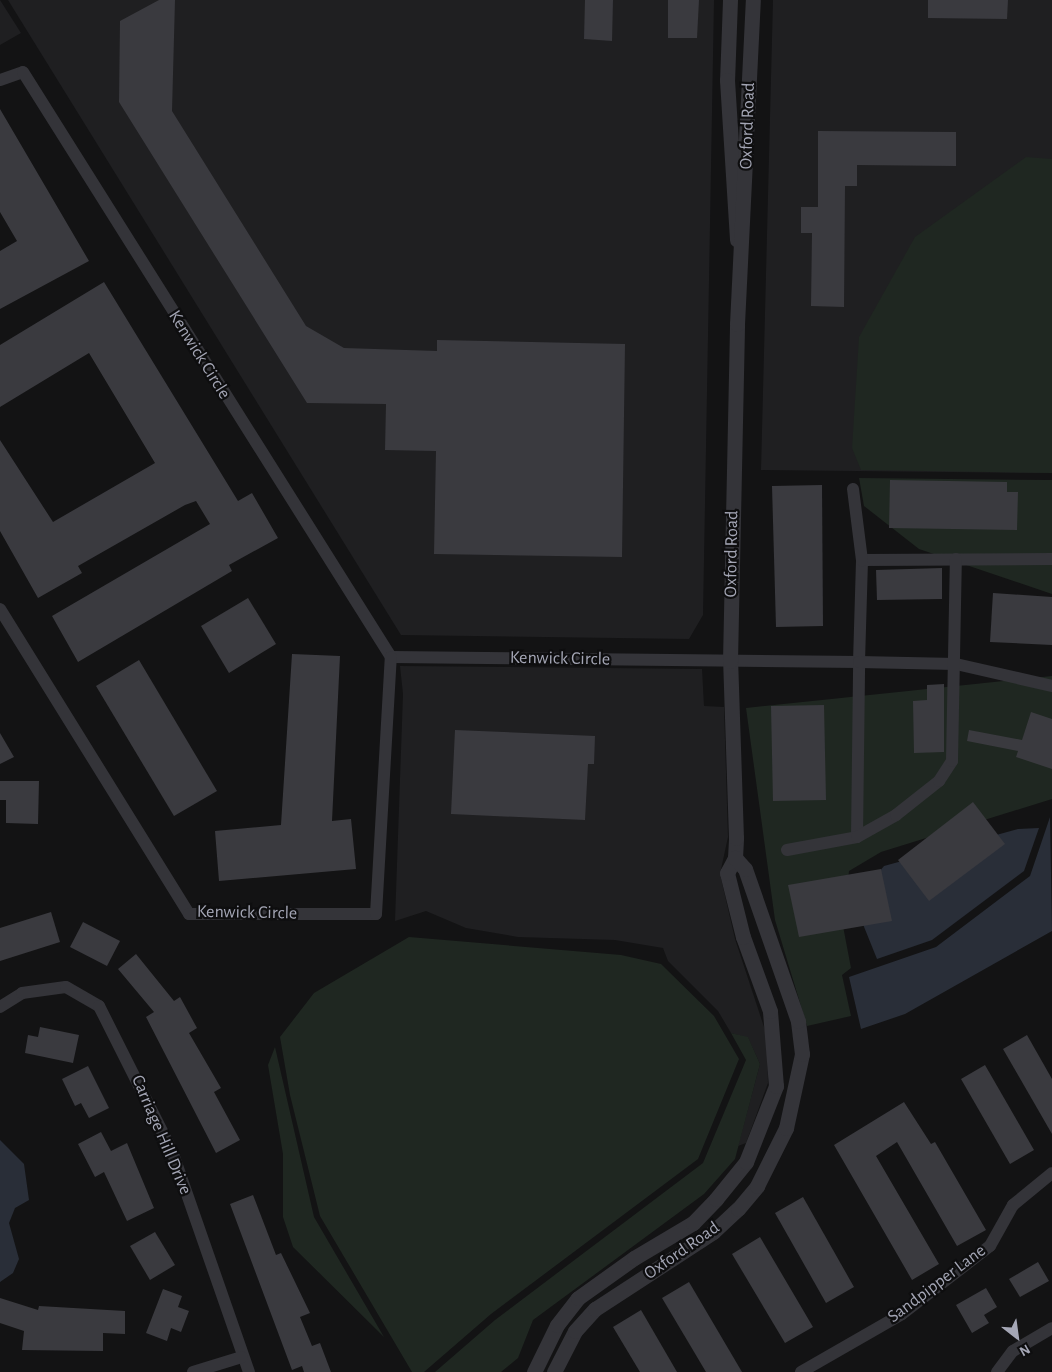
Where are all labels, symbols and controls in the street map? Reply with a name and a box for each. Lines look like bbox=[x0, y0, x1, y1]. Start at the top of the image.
street label: Oxford Road bbox=[736, 82, 760, 170]
street label: Kenwick Circle bbox=[163, 307, 235, 403]
street label: Oxford Road bbox=[720, 510, 744, 598]
street label: Kenwick Circle bbox=[510, 647, 610, 671]
street label: Kenwick Circle bbox=[197, 901, 297, 925]
street label: Carriage Hill Drive bbox=[126, 1072, 196, 1198]
street label: Oxford Road bbox=[640, 1217, 724, 1285]
street label: Sandpipper Lane bbox=[884, 1240, 990, 1328]
north arrow bbox=[992, 1312, 1042, 1362]
text: N bbox=[1017, 1341, 1032, 1358]

